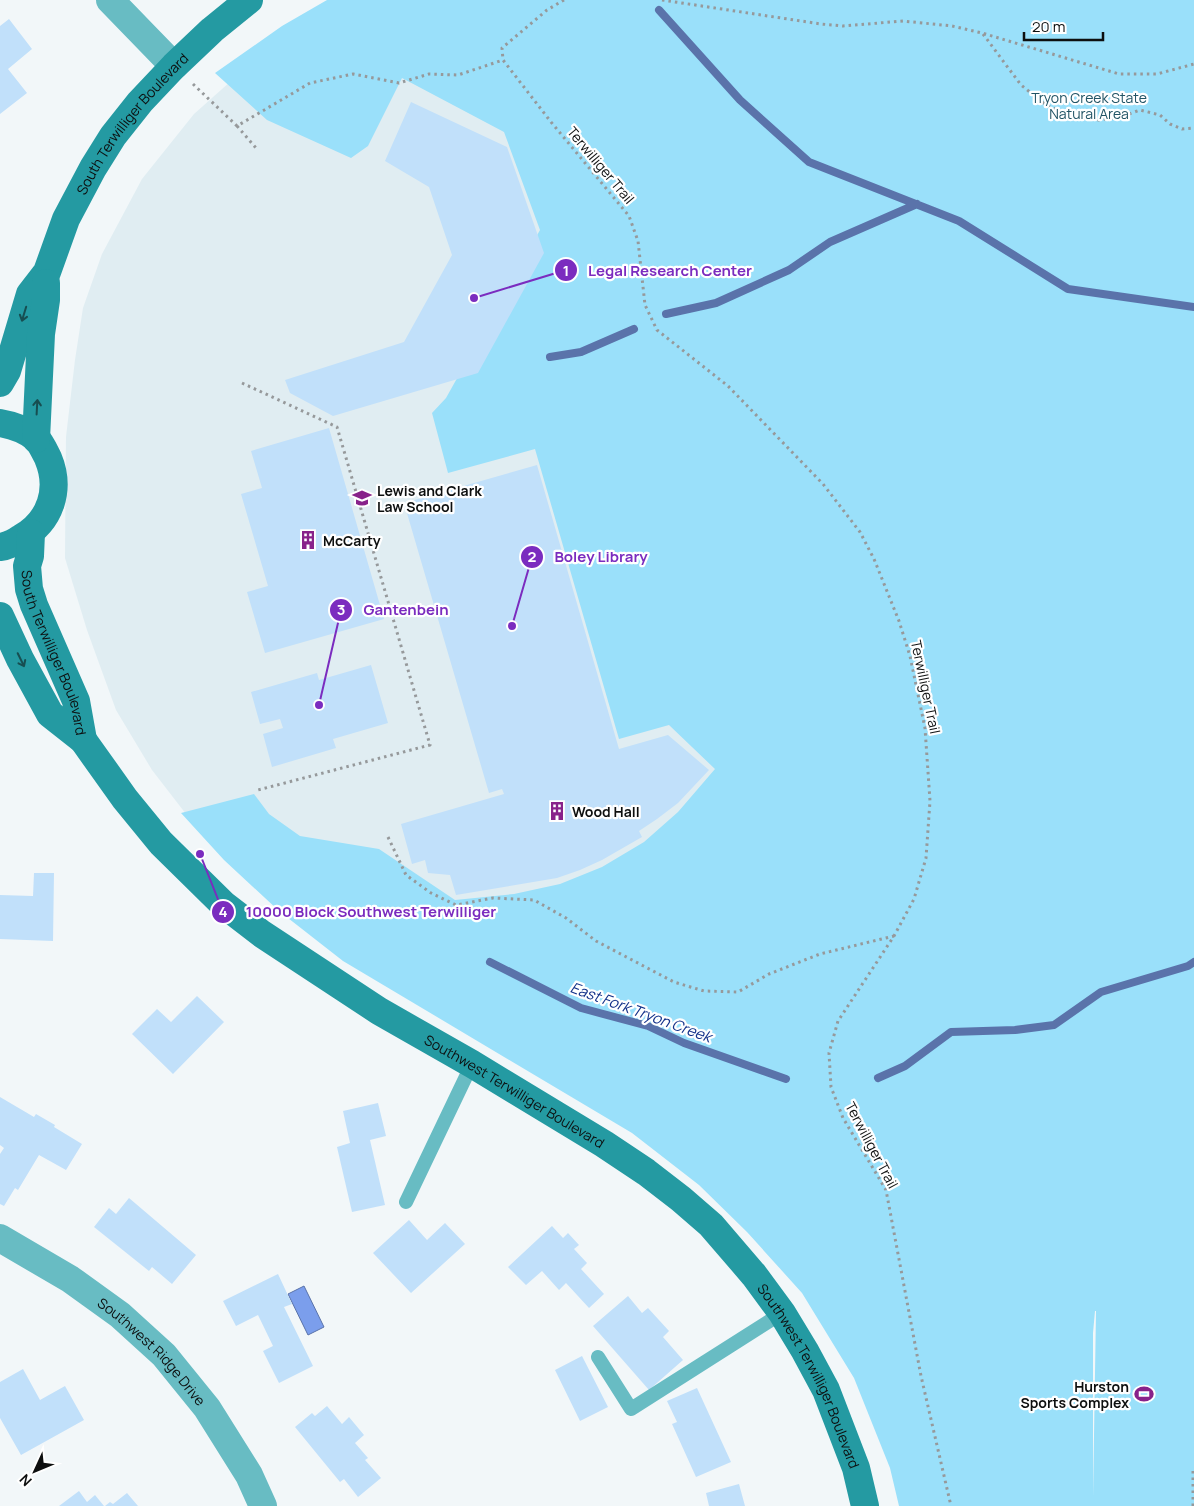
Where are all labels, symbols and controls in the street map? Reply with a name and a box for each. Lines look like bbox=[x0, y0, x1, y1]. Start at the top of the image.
scale bar bbox=[1024, 10, 1103, 42]
text: 20 m bbox=[1032, 16, 1065, 37]
street label: South Terwilliger Boulevard bbox=[71, 48, 192, 198]
park label: Tryon Creek State Natural Area bbox=[1031, 88, 1147, 123]
street label: Terwilliger Trail bbox=[563, 122, 639, 208]
callout: Legal Research Center bbox=[553, 255, 762, 285]
text: 1 bbox=[563, 260, 569, 281]
text: Legal Research Center bbox=[588, 260, 752, 281]
one-way arrow bbox=[19, 306, 29, 322]
one-way arrow bbox=[32, 399, 42, 416]
place label: Lewis and Clark Law School bbox=[377, 481, 482, 516]
school or university icon: Lewis and Clark Law School bbox=[351, 487, 373, 509]
building icon: McCarty bbox=[297, 529, 319, 551]
place label: McCarty bbox=[323, 531, 381, 550]
callout: Boley Library bbox=[520, 542, 658, 572]
text: 2 bbox=[528, 546, 537, 567]
text: Boley Library bbox=[554, 546, 648, 567]
street label: South Terwilliger Boulevard bbox=[18, 569, 91, 736]
callout: Gantenbein bbox=[329, 595, 459, 625]
text: 3 bbox=[337, 599, 345, 620]
text: Gantenbein bbox=[363, 599, 449, 620]
street label: Terwilliger Trail bbox=[907, 638, 945, 736]
one-way arrow bbox=[17, 652, 26, 667]
building icon: Wood Hall bbox=[546, 800, 568, 822]
place label: Wood Hall bbox=[572, 802, 640, 821]
callout: 10000 Block Southwest Terwilliger bbox=[210, 897, 506, 927]
text: 4 bbox=[218, 901, 228, 922]
text: 10000 Block Southwest Terwilliger bbox=[246, 901, 496, 922]
water label: East Fork Tryon Creek bbox=[568, 977, 717, 1048]
street label: Southwest Terwilliger Boulevard bbox=[421, 1030, 608, 1152]
street label: Terwilliger Trail bbox=[841, 1098, 903, 1192]
street label: Southwest Terwilliger Boulevard bbox=[754, 1279, 865, 1471]
street label: Southwest Ridge Drive bbox=[94, 1293, 210, 1409]
place label: Hurston Sports Complex bbox=[1020, 1377, 1129, 1412]
sports icon: Hurston Sports Complex bbox=[1133, 1383, 1155, 1405]
north arrow bbox=[10, 1446, 60, 1496]
text: N bbox=[15, 1470, 36, 1491]

